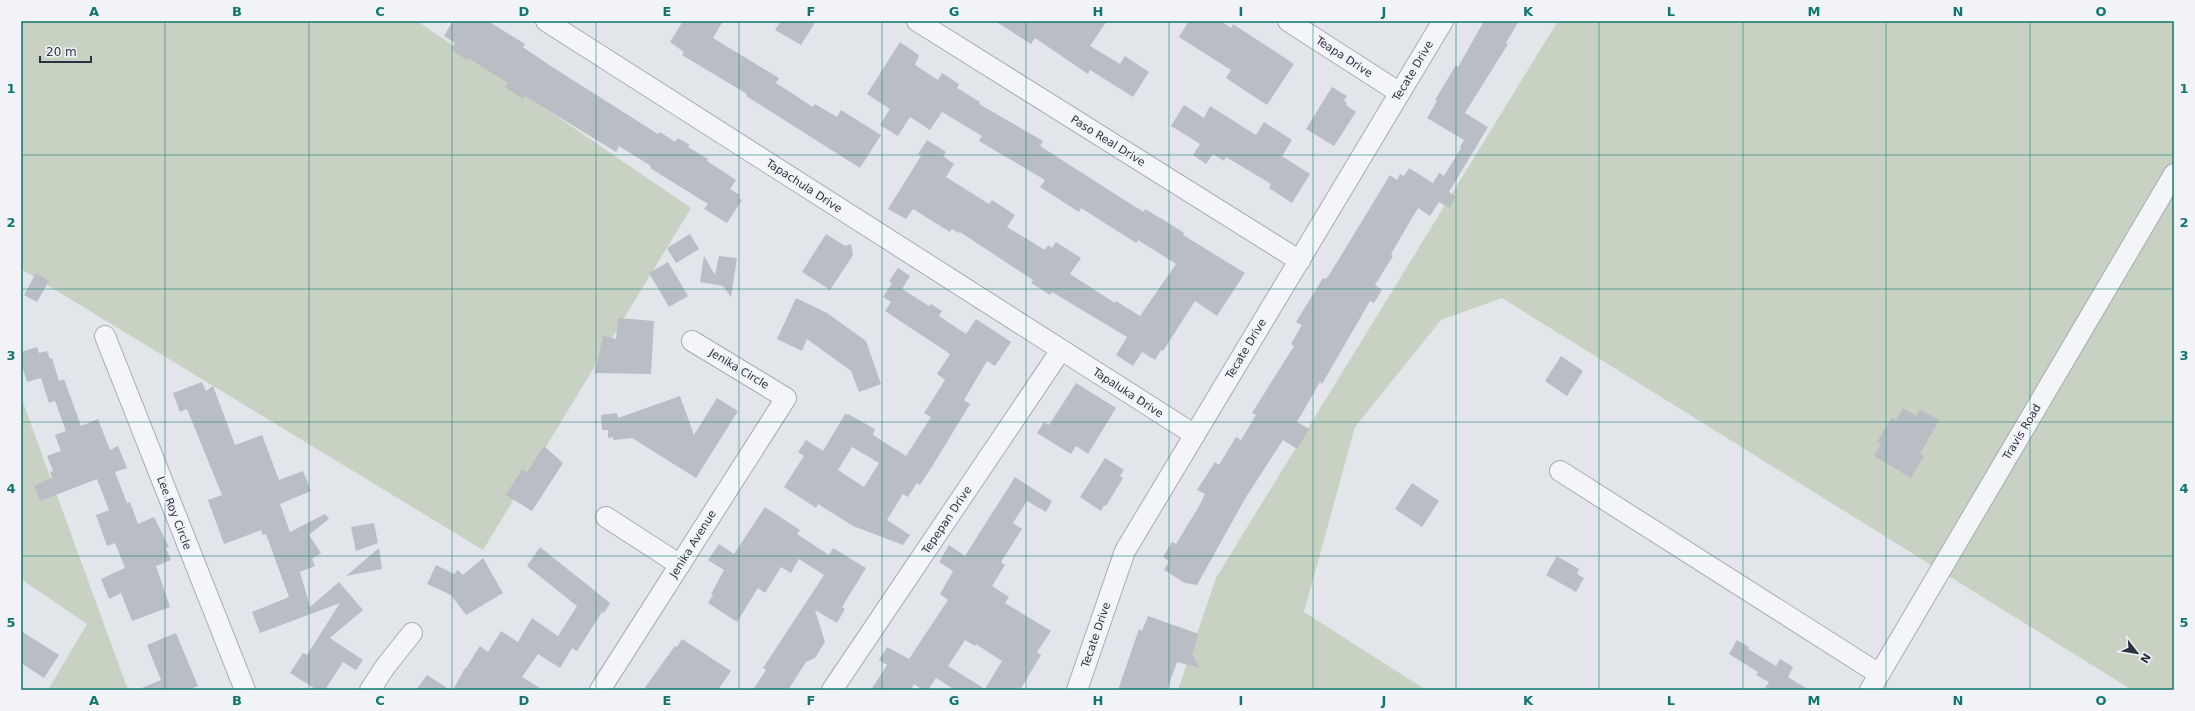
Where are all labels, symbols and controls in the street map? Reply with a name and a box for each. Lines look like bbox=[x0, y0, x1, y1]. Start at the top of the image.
text: A bbox=[89, 4, 99, 19]
text: B bbox=[232, 4, 242, 19]
text: C bbox=[375, 4, 385, 19]
text: D bbox=[519, 4, 530, 19]
text: E bbox=[663, 4, 671, 19]
text: F bbox=[807, 4, 815, 19]
text: G bbox=[949, 4, 959, 19]
text: H bbox=[1093, 4, 1103, 19]
text: I bbox=[1239, 4, 1243, 19]
text: J bbox=[1381, 4, 1386, 19]
text: K bbox=[1523, 4, 1534, 19]
text: L bbox=[1667, 4, 1675, 19]
text: M bbox=[1808, 4, 1820, 19]
text: N bbox=[1953, 4, 1963, 19]
text: O bbox=[2095, 4, 2107, 19]
street label: Teapa Drive bbox=[1312, 33, 1375, 80]
scale bar bbox=[40, 38, 91, 64]
street label: Tecate Drive bbox=[1389, 38, 1436, 104]
text: 20 m bbox=[46, 45, 77, 59]
text: 1 bbox=[6, 81, 16, 96]
text: 1 bbox=[2179, 81, 2189, 96]
street label: Paso Real Drive bbox=[1068, 113, 1148, 169]
street label: Tapachula Drive bbox=[763, 156, 845, 216]
text: 2 bbox=[6, 215, 16, 230]
text: 2 bbox=[2179, 215, 2189, 230]
street label: Tecate Drive bbox=[1222, 316, 1269, 382]
street label: Jenika Circle bbox=[706, 346, 771, 392]
text: 3 bbox=[6, 348, 16, 363]
text: 3 bbox=[2179, 348, 2189, 363]
street label: Tapaluka Drive bbox=[1090, 365, 1166, 421]
street label: Travis Road bbox=[2000, 402, 2044, 463]
street label: Lee Roy Circle bbox=[154, 474, 194, 552]
text: 4 bbox=[6, 481, 16, 496]
text: 4 bbox=[2179, 481, 2189, 496]
street label: Tepepan Drive bbox=[919, 483, 975, 557]
street label: Jenika Avenue bbox=[666, 508, 719, 581]
street label: Tecate Drive bbox=[1078, 600, 1113, 670]
text: 5 bbox=[6, 615, 16, 630]
text: 5 bbox=[2179, 615, 2189, 630]
north arrow bbox=[2117, 633, 2157, 673]
text: N bbox=[2137, 651, 2153, 665]
text: A bbox=[89, 693, 99, 708]
text: B bbox=[232, 693, 242, 708]
text: C bbox=[375, 693, 385, 708]
text: D bbox=[519, 693, 530, 708]
text: E bbox=[663, 693, 671, 708]
text: F bbox=[807, 693, 815, 708]
text: G bbox=[949, 693, 959, 708]
text: H bbox=[1093, 693, 1103, 708]
text: I bbox=[1239, 693, 1243, 708]
text: J bbox=[1381, 693, 1386, 708]
text: K bbox=[1523, 693, 1534, 708]
text: L bbox=[1667, 693, 1675, 708]
text: M bbox=[1808, 693, 1820, 708]
text: N bbox=[1953, 693, 1963, 708]
text: O bbox=[2095, 693, 2107, 708]

